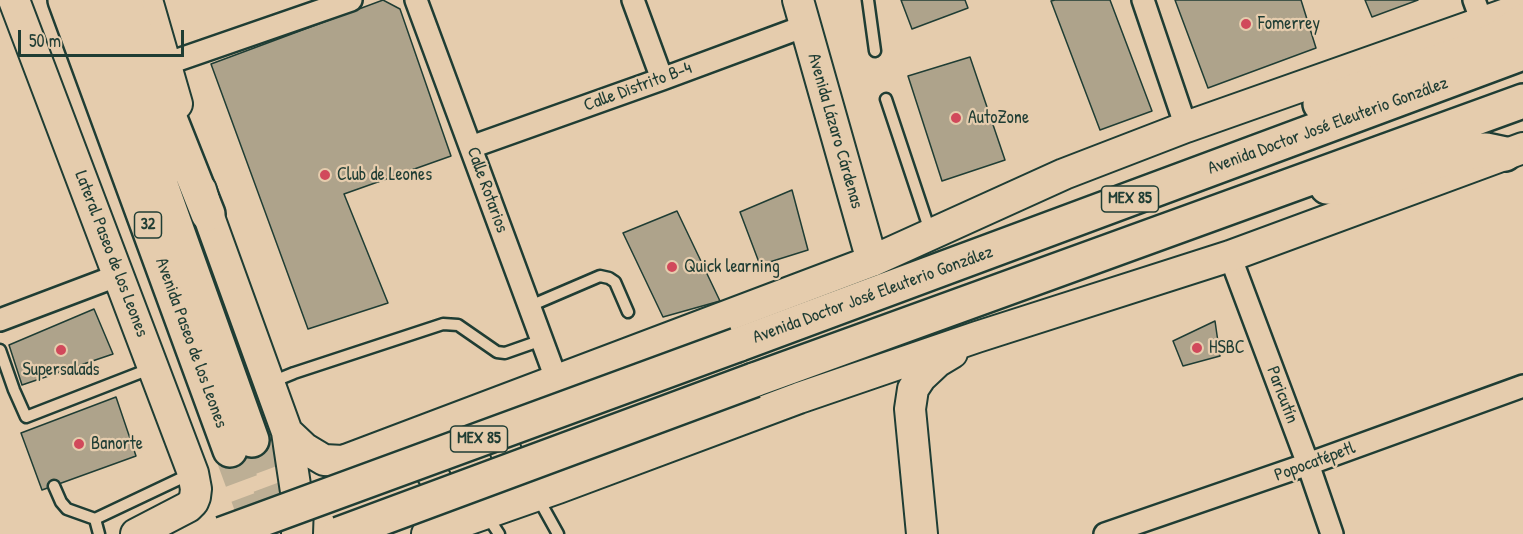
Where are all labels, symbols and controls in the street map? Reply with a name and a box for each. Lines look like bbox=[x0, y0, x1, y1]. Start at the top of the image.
place label: Fomerrey bbox=[1258, 13, 1320, 35]
marker: Fomerrey bbox=[1239, 17, 1253, 31]
scale bar bbox=[21, 18, 188, 56]
text: 50 m bbox=[29, 28, 61, 53]
street label: Avenida Lázaro Cárdenas bbox=[802, 51, 868, 211]
street label: Calle Distrito B-4 bbox=[581, 57, 695, 117]
street label: Avenida Doctor José Eleuterio González bbox=[1205, 72, 1451, 180]
place label: AutoZone bbox=[968, 107, 1029, 129]
marker: AutoZone bbox=[949, 111, 963, 125]
street label: Calle Rotarios bbox=[461, 144, 513, 236]
place label: Club de Leones bbox=[337, 164, 432, 186]
street label: Lateral Paseo de los Leones bbox=[69, 168, 153, 340]
marker: Club de Leones bbox=[318, 168, 332, 182]
road number: MEX 85 bbox=[1102, 186, 1158, 212]
road number: 32 bbox=[134, 212, 162, 238]
street label: Avenida Doctor José Eleuterio González bbox=[750, 241, 996, 349]
street label: Avenida Paseo de los Leones bbox=[150, 255, 232, 431]
place label: Quick learning bbox=[684, 256, 780, 278]
marker: Quick learning bbox=[665, 260, 679, 274]
place label: HSBC bbox=[1209, 337, 1245, 359]
marker: HSBC bbox=[1190, 341, 1204, 355]
marker: Supersalads bbox=[54, 343, 68, 357]
place label: Supersalads bbox=[22, 359, 100, 381]
street label: Paricutín bbox=[1261, 363, 1303, 427]
road number: MEX 85 bbox=[450, 426, 508, 452]
place label: Banorte bbox=[91, 433, 143, 455]
marker: Banorte bbox=[72, 437, 86, 451]
street label: Popocatépetl bbox=[1272, 437, 1358, 487]

